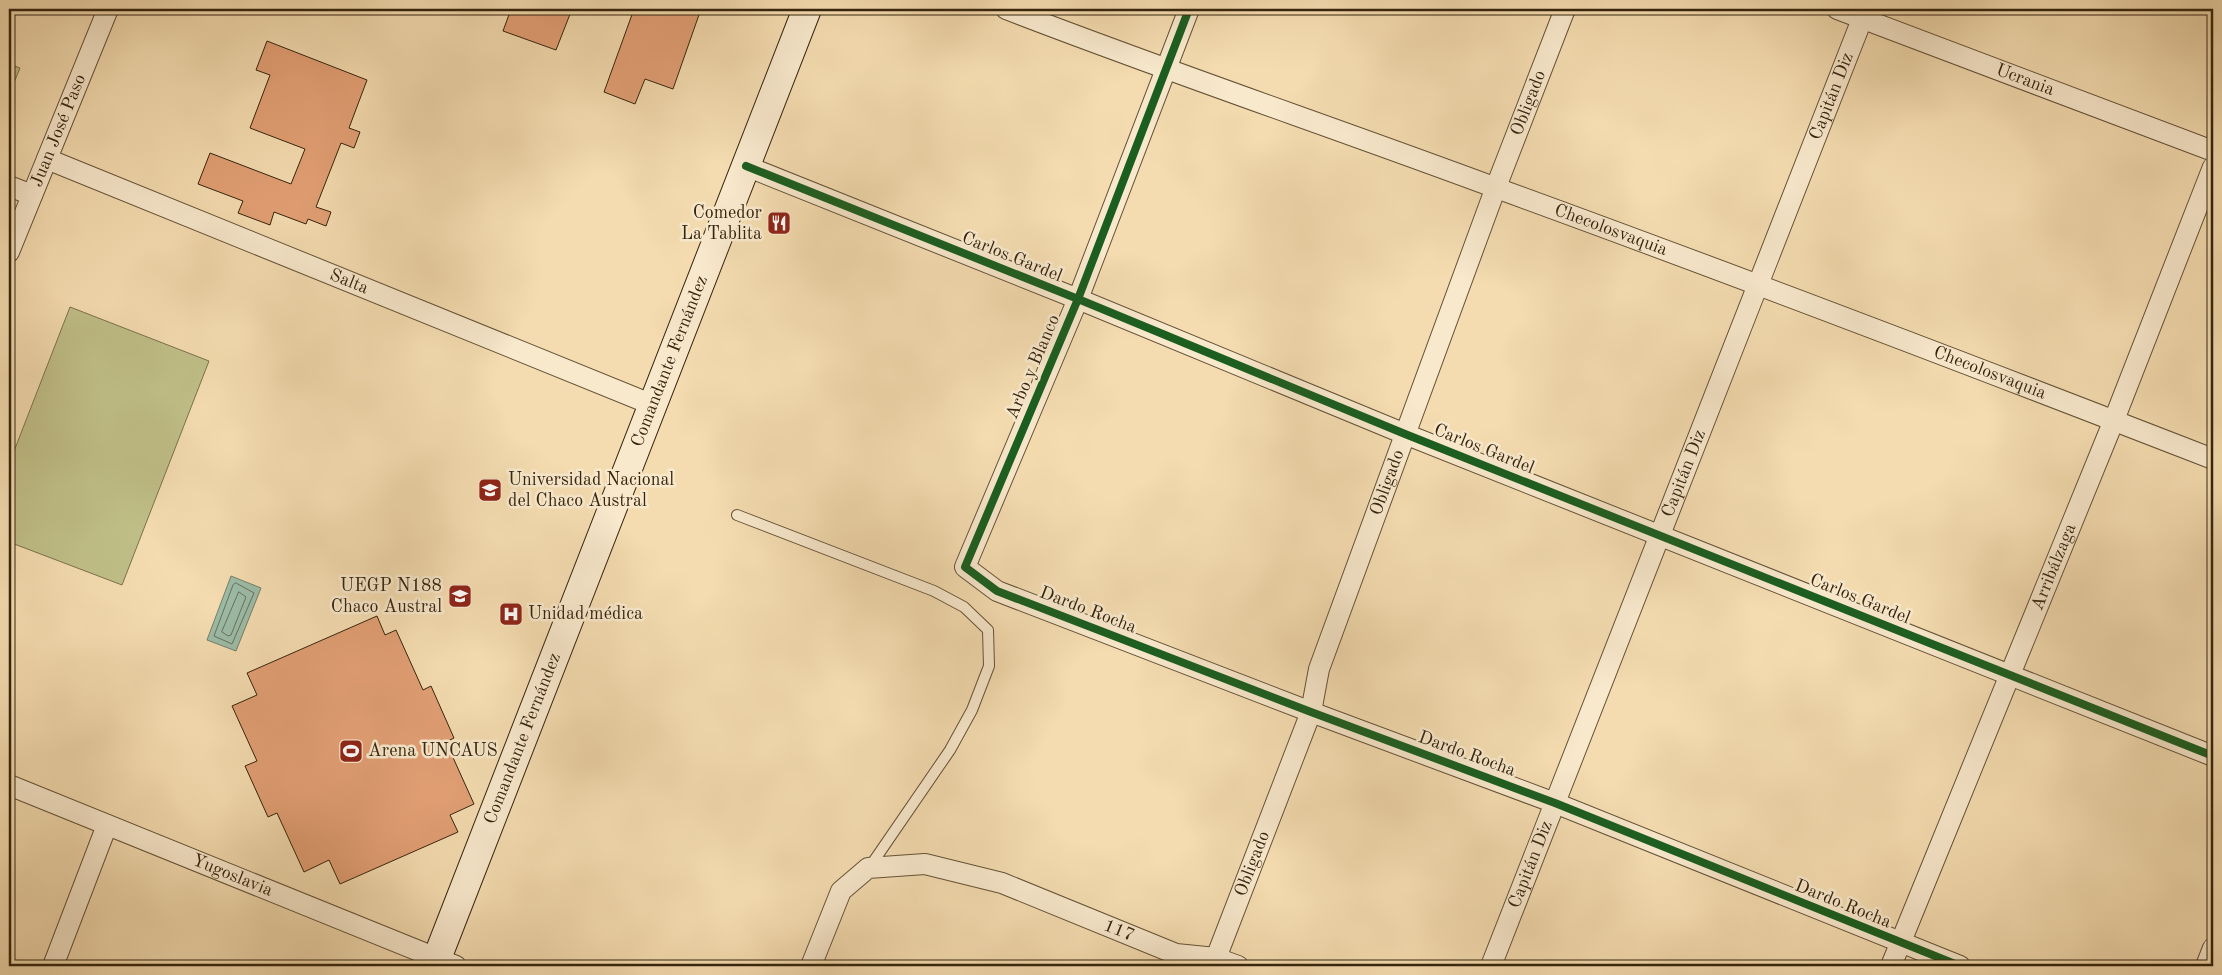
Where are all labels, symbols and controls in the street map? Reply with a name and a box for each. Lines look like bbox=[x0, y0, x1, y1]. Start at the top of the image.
street label: Capitán Diz bbox=[1807, 50, 1857, 143]
street label: Ucrania bbox=[1993, 61, 2057, 99]
street label: Obligado bbox=[1508, 68, 1549, 138]
street label: Juan José Paso bbox=[27, 72, 89, 190]
street label: Checolosvaquia bbox=[1552, 201, 1670, 259]
place label: Comedor La Tablita bbox=[681, 204, 763, 243]
restaurant icon: Comedor La Tablita bbox=[766, 210, 792, 236]
street label: Carlos Gardel bbox=[959, 229, 1065, 285]
street label: Salta bbox=[327, 266, 371, 298]
street label: Comandante Fernández bbox=[628, 273, 711, 449]
street label: Arbo y Blanco bbox=[1003, 312, 1063, 422]
street label: Checolosvaquia bbox=[1931, 343, 2049, 403]
street label: Carlos Gardel bbox=[1431, 421, 1537, 477]
street label: Capitán Diz bbox=[1659, 427, 1709, 520]
street label: Obligado bbox=[1367, 447, 1408, 518]
place label: Universidad Nacional del Chaco Austral bbox=[508, 471, 674, 510]
school or university icon: Universidad Nacional del Chaco Austral bbox=[477, 477, 503, 503]
street label: Arribálzaga bbox=[2028, 521, 2080, 613]
street label: Carlos Gardel bbox=[1807, 571, 1913, 627]
place label: UEGP N188 Chaco Austral bbox=[331, 577, 442, 616]
school or university icon: UEGP N188 Chaco Austral bbox=[447, 583, 473, 609]
street label: Dardo Rocha bbox=[1037, 583, 1139, 637]
hospital icon: Unidad médica bbox=[498, 601, 524, 627]
place label: Unidad médica bbox=[528, 605, 643, 623]
street label: Comandante Fernández bbox=[481, 651, 564, 827]
street label: Dardo Rocha bbox=[1416, 728, 1518, 780]
sports icon: Arena UNCAUS bbox=[338, 738, 364, 764]
place label: Arena UNCAUS bbox=[368, 742, 498, 760]
street label: Capitán Diz bbox=[1506, 818, 1556, 911]
street label: Obligado bbox=[1232, 829, 1273, 899]
street label: Yugoslavia bbox=[190, 851, 275, 900]
street label: Dardo Rocha bbox=[1792, 877, 1894, 931]
street label: 117 bbox=[1101, 916, 1137, 945]

